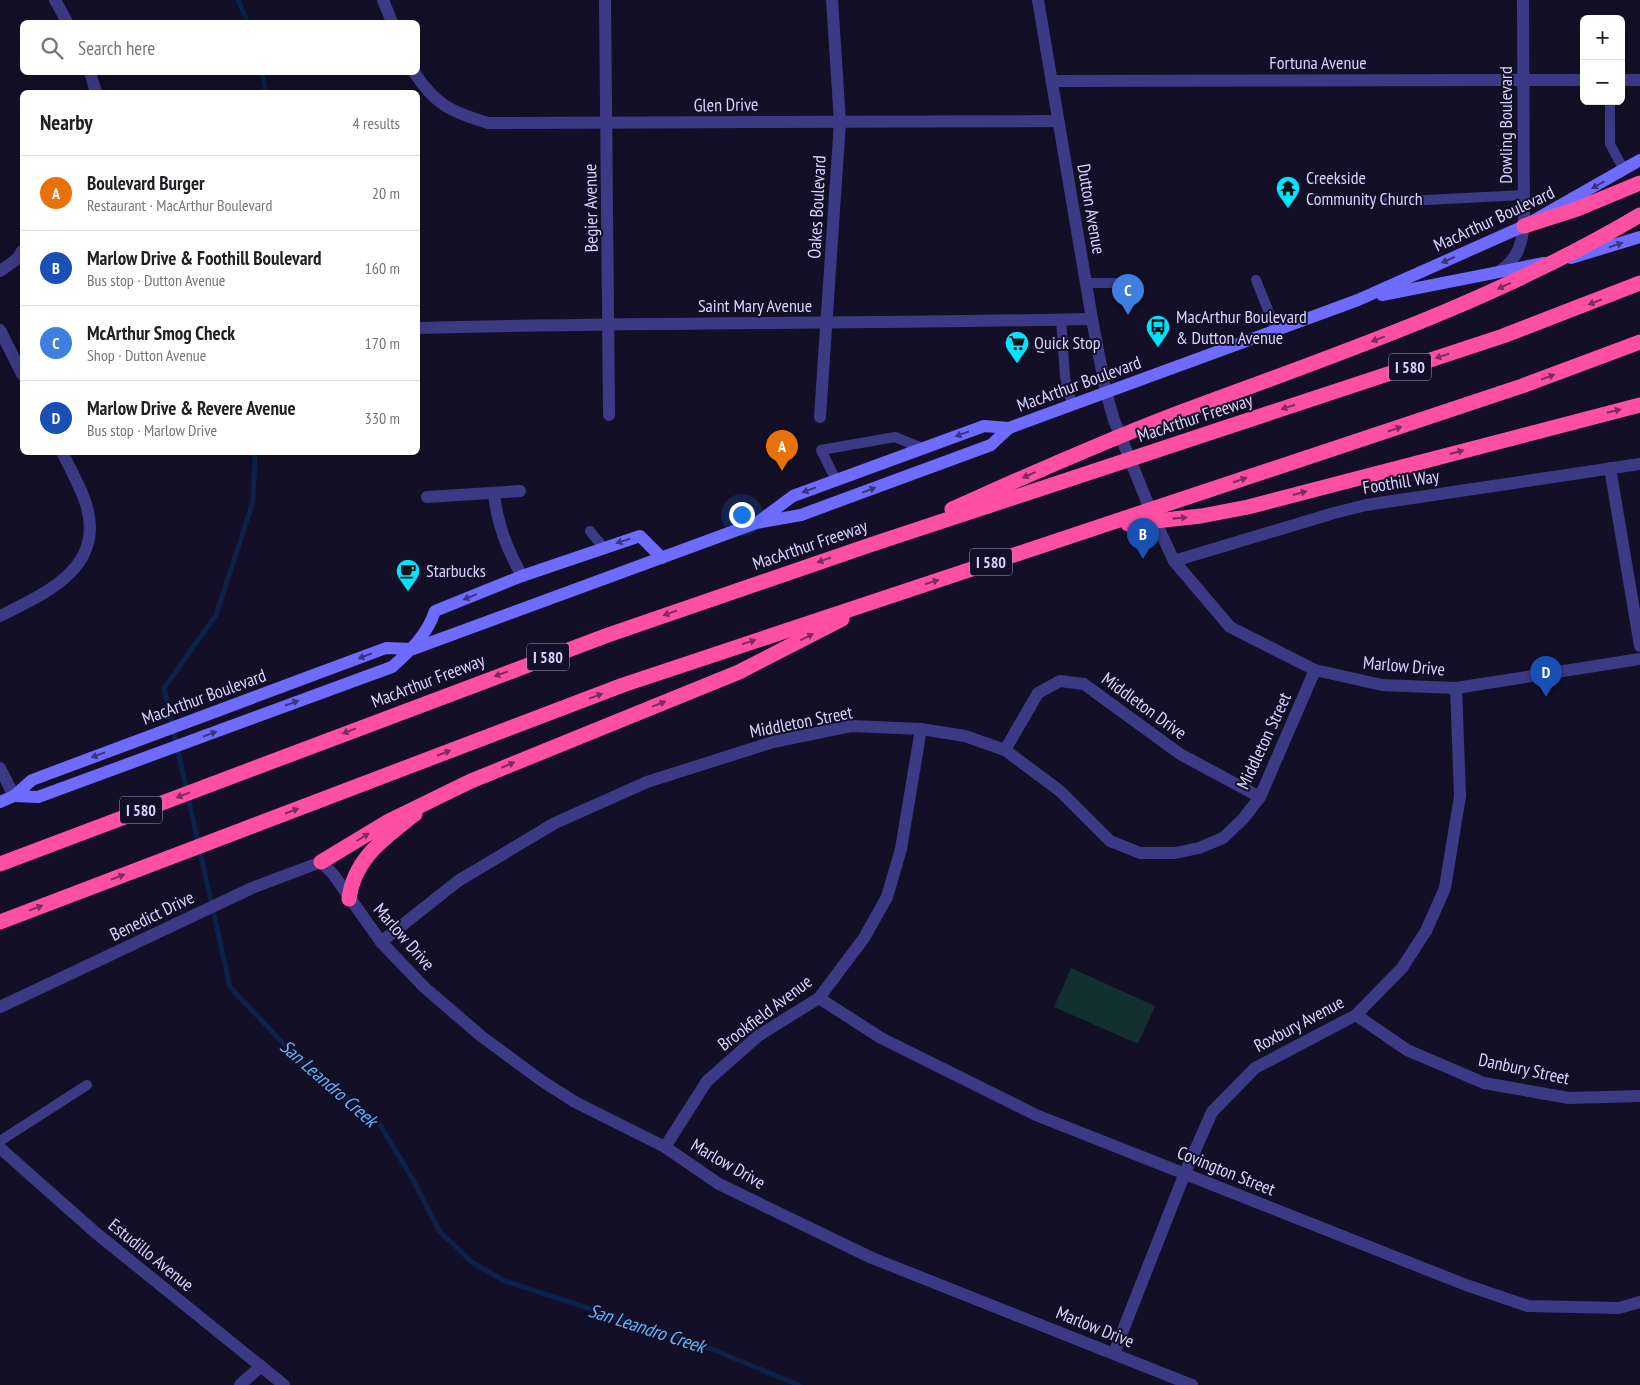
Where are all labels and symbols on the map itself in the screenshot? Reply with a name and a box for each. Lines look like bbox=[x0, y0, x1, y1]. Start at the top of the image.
street label: Fortuna Avenue bbox=[1269, 51, 1367, 74]
street label: Dowling Boulevard bbox=[1494, 66, 1517, 184]
street label: Glen Drive bbox=[693, 92, 759, 117]
street label: Oakes Boulevard bbox=[802, 155, 831, 259]
street label: Dutton Avenue bbox=[1072, 162, 1111, 256]
street label: Begier Avenue bbox=[578, 163, 603, 253]
place label: Creekside Community Church bbox=[1306, 166, 1423, 210]
temple icon: Creekside Community Church bbox=[1275, 175, 1301, 209]
street label: MacArthur Boulevard bbox=[1430, 181, 1558, 257]
one-way arrow bbox=[1592, 181, 1605, 190]
one-way arrow bbox=[1608, 241, 1623, 248]
one-way arrow bbox=[1441, 257, 1455, 265]
pin: C bbox=[1112, 274, 1144, 315]
one-way arrow bbox=[1497, 283, 1511, 291]
street label: Saint Mary Avenue bbox=[698, 294, 812, 317]
one-way arrow bbox=[1587, 298, 1602, 306]
place label: MacArthur Boulevard & Dutton Avenue bbox=[1176, 305, 1307, 349]
bus stop icon: MacArthur Boulevard & Dutton Avenue bbox=[1145, 314, 1171, 348]
supermarket icon: Quick Stop bbox=[1004, 330, 1030, 364]
place label: Quick Stop bbox=[1034, 331, 1101, 354]
one-way arrow bbox=[1370, 335, 1385, 343]
street label: MacArthur Boulevard bbox=[1013, 350, 1144, 417]
one-way arrow bbox=[1434, 353, 1449, 361]
road number: I 580 bbox=[1389, 354, 1431, 381]
one-way arrow bbox=[1541, 373, 1556, 380]
street label: MacArthur Freeway bbox=[1134, 388, 1256, 447]
one-way arrow bbox=[1280, 404, 1295, 412]
one-way arrow bbox=[1607, 407, 1622, 415]
one-way arrow bbox=[1387, 425, 1402, 432]
pin: A bbox=[766, 430, 798, 471]
one-way arrow bbox=[954, 430, 969, 438]
one-way arrow bbox=[1449, 448, 1464, 456]
street label: Foothill Way bbox=[1361, 464, 1441, 499]
one-way arrow bbox=[1022, 472, 1036, 480]
one-way arrow bbox=[1233, 476, 1248, 484]
one-way arrow bbox=[862, 486, 877, 494]
one-way arrow bbox=[802, 487, 817, 494]
one-way arrow bbox=[1292, 489, 1307, 497]
your location bbox=[729, 502, 755, 528]
street label: MacArthur Freeway bbox=[749, 514, 870, 575]
one-way arrow bbox=[1172, 514, 1188, 522]
pin: B bbox=[1127, 518, 1159, 559]
one-way arrow bbox=[615, 538, 630, 546]
road number: I 580 bbox=[970, 548, 1012, 576]
one-way arrow bbox=[817, 557, 832, 565]
cafe icon: Starbucks bbox=[395, 558, 421, 592]
place label: Starbucks bbox=[426, 559, 486, 582]
one-way arrow bbox=[924, 577, 939, 585]
one-way arrow bbox=[463, 594, 478, 601]
one-way arrow bbox=[663, 610, 678, 617]
one-way arrow bbox=[800, 633, 814, 641]
one-way arrow bbox=[742, 638, 757, 645]
road number: I 580 bbox=[527, 644, 569, 670]
street label: MacArthur Freeway bbox=[368, 648, 488, 713]
street label: Marlow Drive bbox=[1362, 650, 1446, 681]
one-way arrow bbox=[358, 652, 372, 660]
pin: D bbox=[1530, 656, 1562, 697]
street label: MacArthur Boulevard bbox=[138, 663, 269, 730]
street label: Middleton Drive bbox=[1097, 667, 1191, 744]
one-way arrow bbox=[493, 670, 508, 678]
street label: Middleton Street bbox=[1231, 689, 1296, 793]
one-way arrow bbox=[589, 692, 604, 700]
one-way arrow bbox=[285, 699, 300, 706]
one-way arrow bbox=[652, 700, 667, 708]
street label: Middleton Street bbox=[748, 700, 854, 743]
one-way arrow bbox=[342, 728, 356, 736]
one-way arrow bbox=[202, 730, 217, 737]
one-way arrow bbox=[437, 749, 452, 757]
one-way arrow bbox=[91, 752, 106, 759]
one-way arrow bbox=[501, 760, 515, 768]
one-way arrow bbox=[175, 791, 190, 799]
road number: I 580 bbox=[120, 796, 162, 824]
one-way arrow bbox=[285, 807, 300, 815]
one-way arrow bbox=[356, 832, 369, 841]
one-way arrow bbox=[111, 873, 126, 881]
street label: Benedict Drive bbox=[106, 885, 198, 946]
street label: Marlow Drive bbox=[369, 898, 440, 975]
one-way arrow bbox=[29, 904, 44, 912]
street label: Brookfield Avenue bbox=[713, 970, 816, 1056]
street label: Roxbury Avenue bbox=[1250, 990, 1348, 1057]
water label: San Leandro Creek bbox=[275, 1034, 385, 1134]
street label: Danbury Street bbox=[1477, 1048, 1572, 1089]
street label: Marlow Drive bbox=[687, 1133, 770, 1194]
street label: Covington Street bbox=[1174, 1140, 1279, 1201]
street label: Estudillo Avenue bbox=[104, 1213, 199, 1296]
water label: San Leandro Creek bbox=[586, 1298, 711, 1359]
street label: Marlow Drive bbox=[1053, 1300, 1138, 1353]

